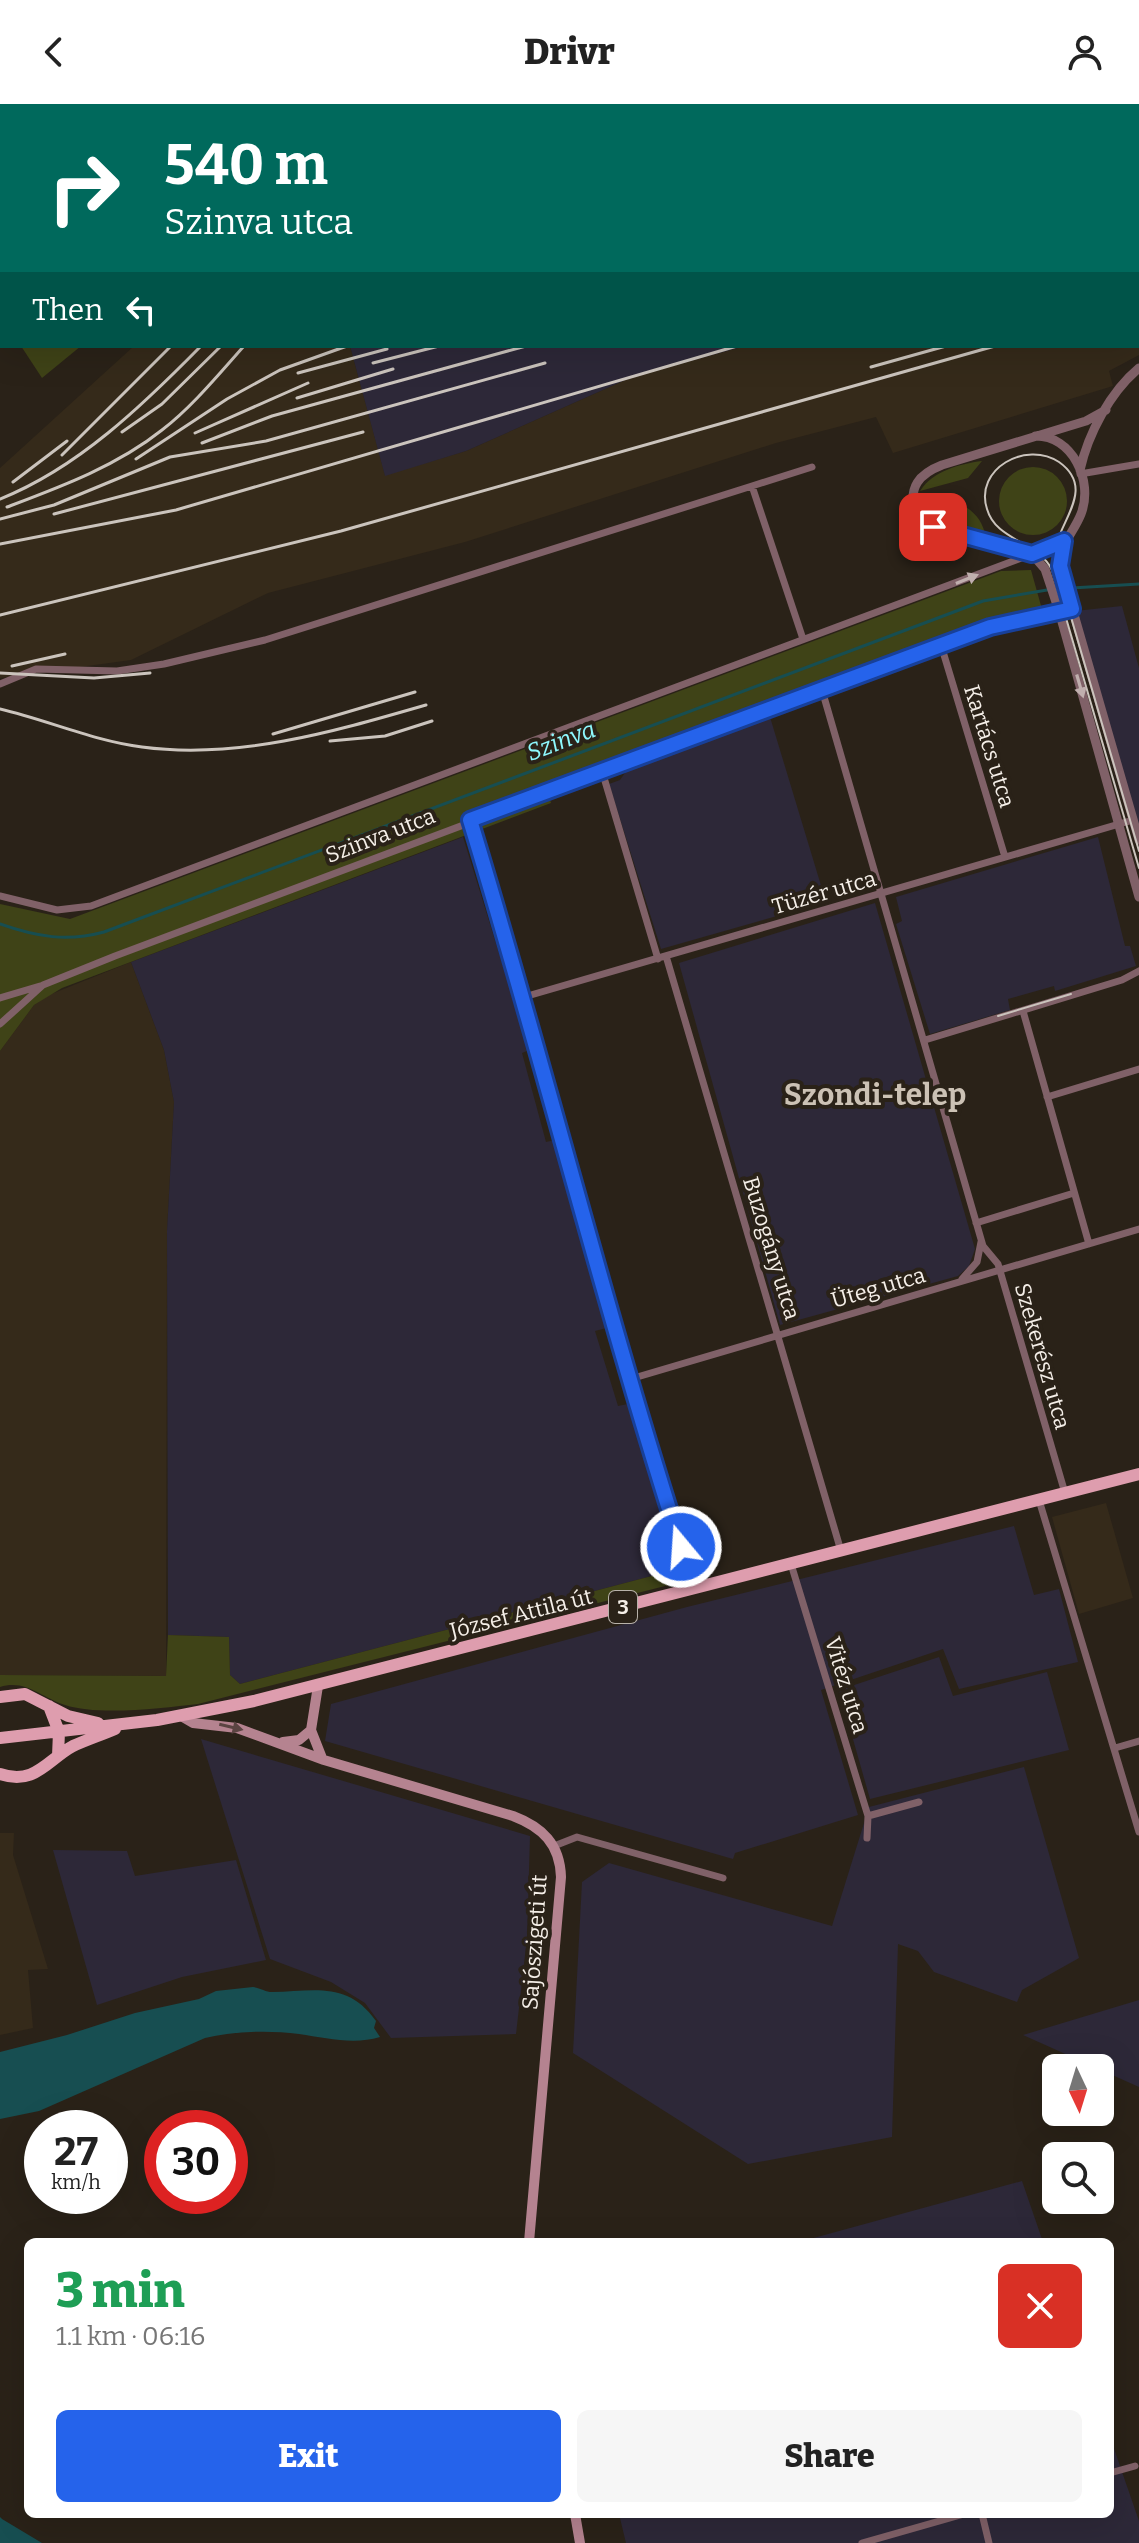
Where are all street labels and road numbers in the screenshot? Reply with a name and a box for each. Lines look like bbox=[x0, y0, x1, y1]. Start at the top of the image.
street label: Kartács utca bbox=[958, 682, 1021, 811]
street label: Szinva utca bbox=[321, 802, 439, 869]
street label: Tüzér utca bbox=[769, 865, 879, 920]
street label: Buzogány utca bbox=[737, 1173, 806, 1323]
street label: Üteg utca bbox=[828, 1261, 928, 1314]
street label: Szekerész utca bbox=[1009, 1280, 1076, 1432]
street label: József Attila út bbox=[446, 1583, 595, 1644]
road number: 3 bbox=[609, 1591, 637, 1623]
street label: Vitéz utca bbox=[819, 1634, 874, 1737]
street label: Sajószigeti út bbox=[516, 1873, 553, 2011]

